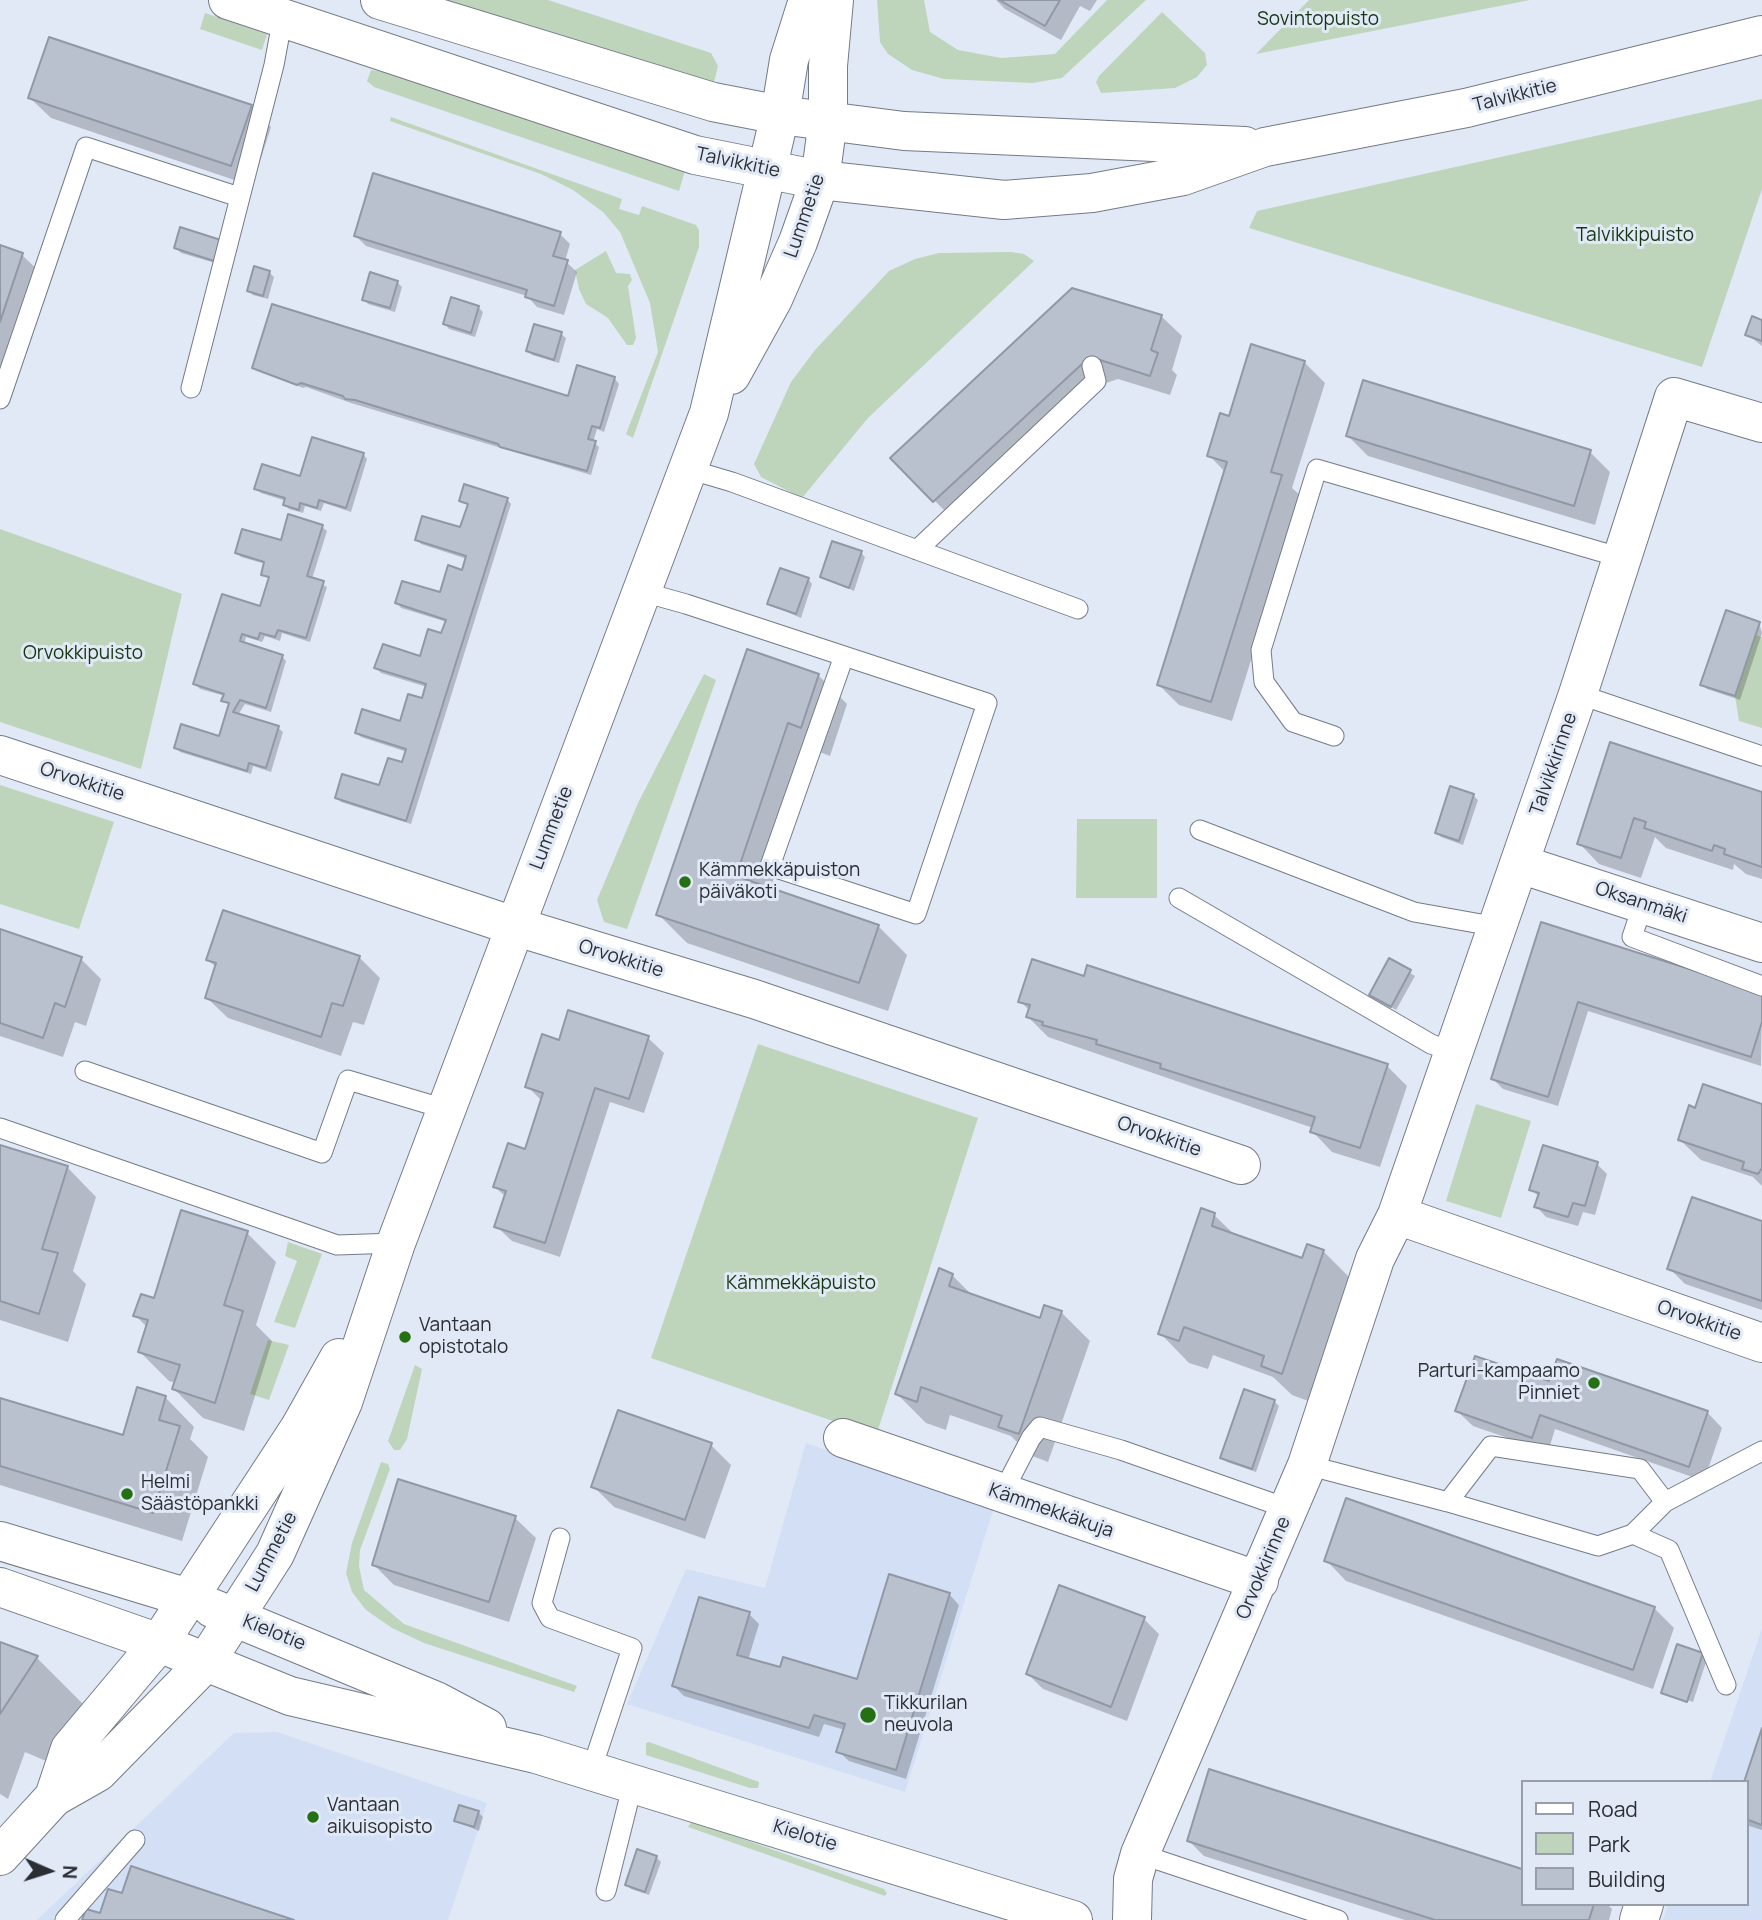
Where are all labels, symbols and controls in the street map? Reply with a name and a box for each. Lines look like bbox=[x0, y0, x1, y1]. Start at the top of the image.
park label: Sovintopuisto bbox=[1257, 9, 1379, 31]
street label: Talvikkitie bbox=[1471, 75, 1559, 117]
street label: Talvikkitie bbox=[694, 143, 782, 183]
street label: Lummetie bbox=[780, 171, 830, 261]
park label: Talvikkipuisto bbox=[1576, 225, 1694, 247]
park label: Orvokkipuisto bbox=[23, 643, 143, 665]
street label: Talvikkirinne bbox=[1526, 710, 1582, 818]
street label: Orvokkitie bbox=[37, 758, 127, 806]
street label: Lummetie bbox=[526, 783, 578, 873]
place label: Kämmekkäpuiston päiväkoti bbox=[699, 860, 860, 904]
marker: Kämmekkäpuiston päiväkoti bbox=[677, 874, 693, 890]
street label: Oksanmäki bbox=[1592, 877, 1690, 929]
street label: Orvokkitie bbox=[576, 935, 666, 983]
street label: Orvokkitie bbox=[1114, 1112, 1204, 1162]
park label: Kämmekkäpuisto bbox=[726, 1273, 876, 1295]
street label: Orvokkitie bbox=[1654, 1296, 1744, 1346]
place label: Vantaan opistotalo bbox=[419, 1315, 508, 1359]
marker: Vantaan opistotalo bbox=[397, 1329, 413, 1345]
place label: Parturi-kampaamo Pinniet bbox=[1418, 1361, 1580, 1405]
marker: Parturi-kampaamo Pinniet bbox=[1586, 1375, 1602, 1391]
place label: Helmi Säästöpankki bbox=[141, 1472, 259, 1516]
street label: Kämmekkäkuja bbox=[986, 1479, 1116, 1543]
marker: Helmi Säästöpankki bbox=[119, 1486, 135, 1502]
street label: Lummetie bbox=[241, 1508, 303, 1596]
street label: Orvokkirinne bbox=[1232, 1513, 1296, 1623]
street label: Kielotie bbox=[239, 1610, 309, 1656]
place label: Tikkurilan neuvola bbox=[884, 1693, 967, 1737]
marker: Tikkurilan neuvola bbox=[858, 1705, 878, 1725]
legend bbox=[1520, 1780, 1748, 1906]
place label: Vantaan aikuisopisto bbox=[327, 1795, 432, 1839]
text: Road bbox=[1588, 1795, 1638, 1823]
marker: Vantaan aikuisopisto bbox=[305, 1809, 321, 1825]
street label: Kielotie bbox=[770, 1816, 840, 1856]
text: Park bbox=[1588, 1830, 1630, 1858]
north arrow bbox=[14, 1836, 84, 1906]
text: N bbox=[57, 1865, 83, 1880]
text: Building bbox=[1588, 1865, 1665, 1893]

